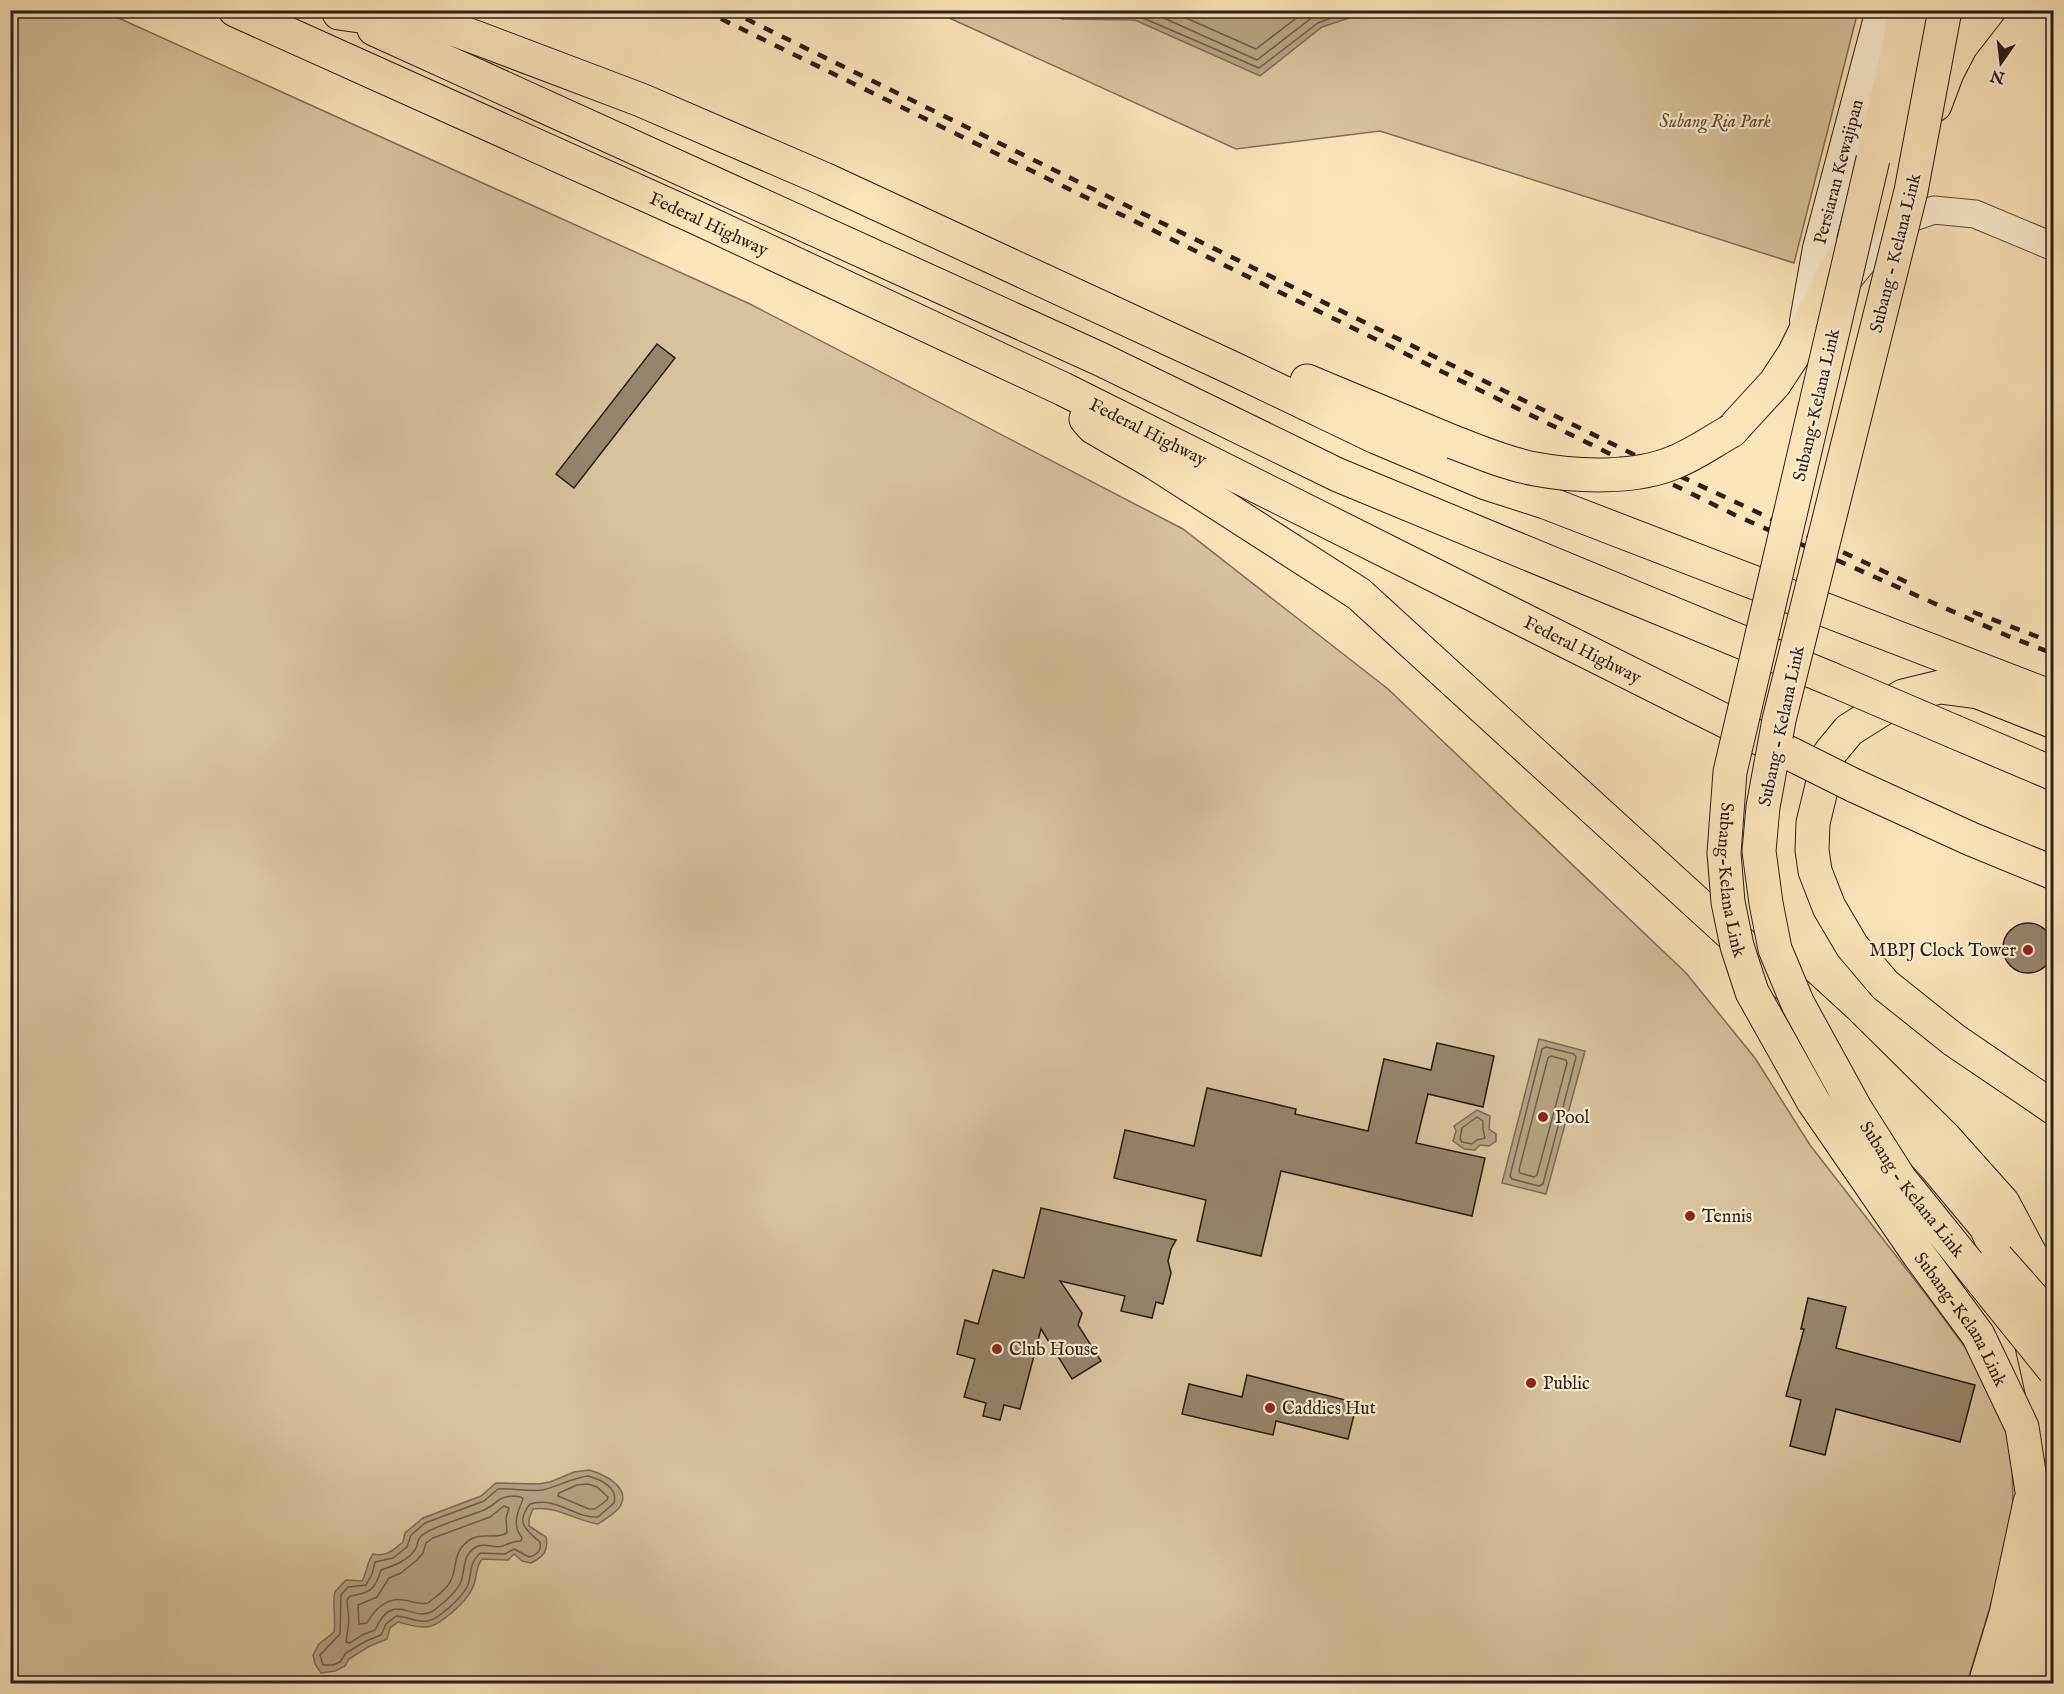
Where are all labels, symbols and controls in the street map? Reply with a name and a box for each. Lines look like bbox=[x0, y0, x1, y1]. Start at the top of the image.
north arrow bbox=[1971, 33, 2031, 93]
text: N bbox=[1989, 64, 2008, 87]
street label: Persiaran Kewajipan bbox=[1809, 97, 1870, 247]
park label: Subang Ria Park bbox=[1659, 111, 1771, 134]
street label: Subang - Kelana Link bbox=[1866, 171, 1927, 336]
street label: Federal Highway bbox=[645, 188, 772, 263]
street label: Subang-Kelana Link bbox=[1789, 326, 1846, 484]
street label: Federal Highway bbox=[1085, 394, 1210, 472]
street label: Federal Highway bbox=[1519, 612, 1645, 690]
street label: Subang - Kelana Link bbox=[1754, 644, 1811, 809]
street label: Subang-Kelana Link bbox=[1711, 802, 1750, 961]
place label: MBPJ Clock Tower bbox=[1869, 940, 2016, 963]
marker: MBPJ Clock Tower bbox=[2021, 943, 2035, 957]
place label: Pool bbox=[1555, 1107, 1589, 1130]
marker: Pool bbox=[1536, 1110, 1550, 1124]
street label: Subang - Kelana Link bbox=[1853, 1117, 1969, 1263]
place label: Tennis bbox=[1702, 1206, 1752, 1229]
marker: Tennis bbox=[1683, 1209, 1697, 1223]
street label: Subang-Kelana Link bbox=[1908, 1248, 2011, 1391]
place label: Club House bbox=[1009, 1339, 1098, 1362]
marker: Club House bbox=[990, 1342, 1004, 1356]
place label: Public bbox=[1543, 1373, 1590, 1396]
marker: Public bbox=[1524, 1376, 1538, 1390]
place label: Caddies Hut bbox=[1282, 1398, 1376, 1421]
marker: Caddies Hut bbox=[1263, 1401, 1277, 1415]

